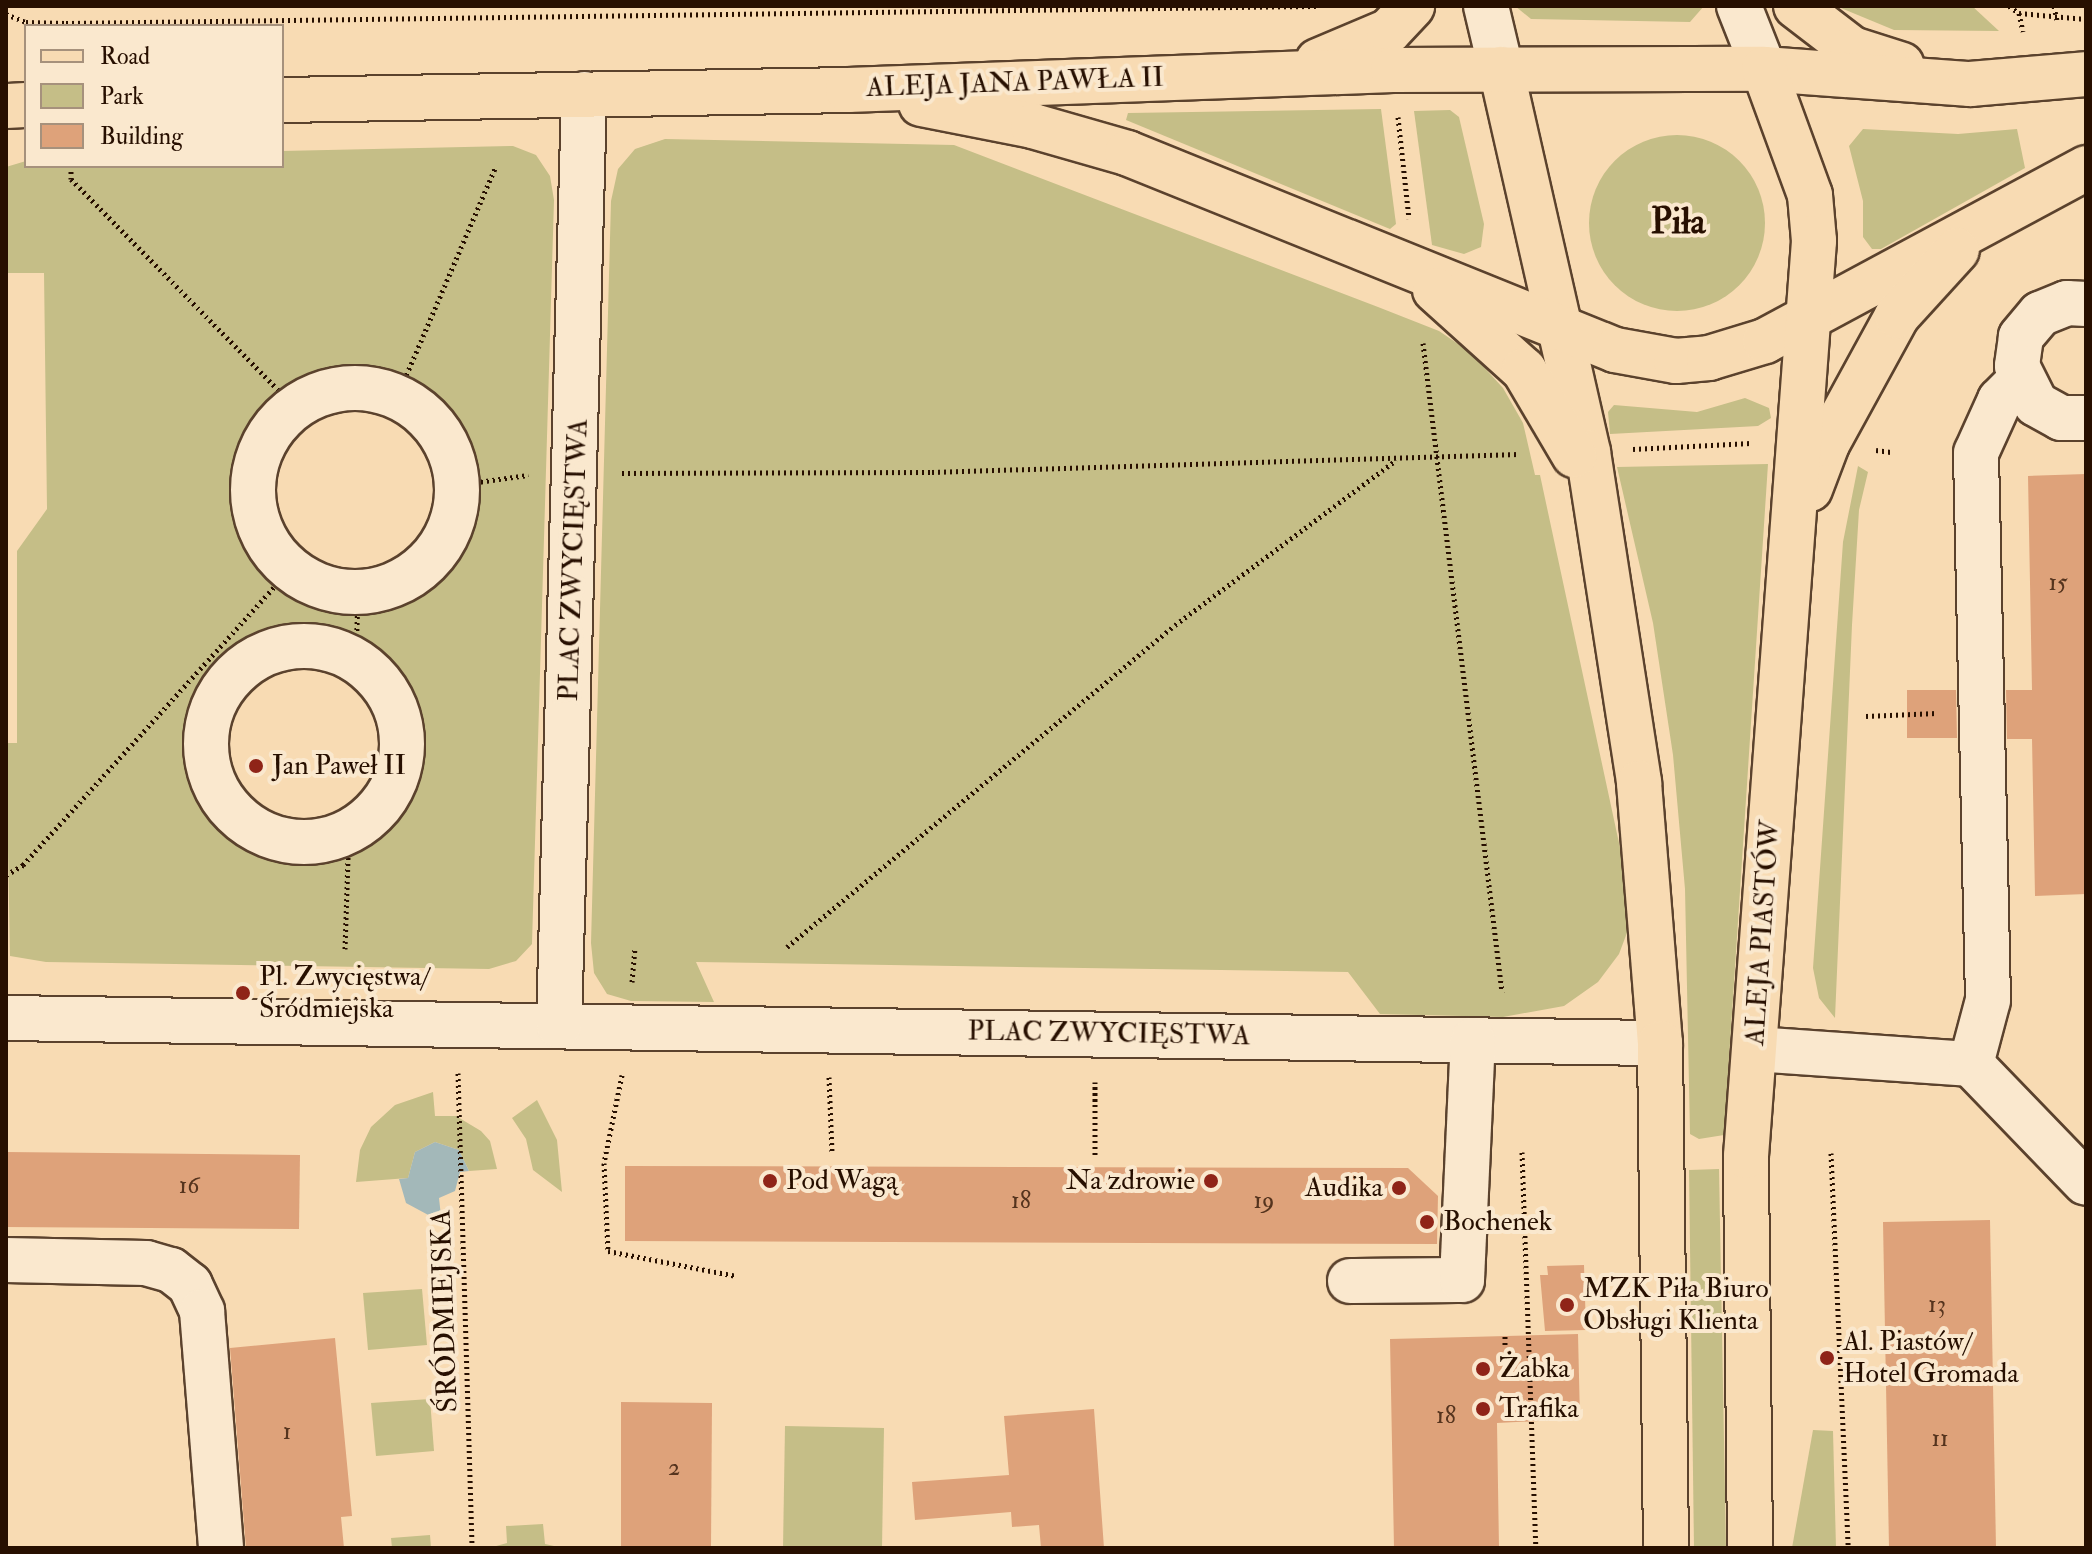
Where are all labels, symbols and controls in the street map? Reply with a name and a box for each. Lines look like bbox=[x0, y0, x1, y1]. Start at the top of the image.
legend bbox=[24, 24, 284, 168]
text: Road bbox=[100, 41, 150, 72]
street label: ALEJA JANA PAWŁA II bbox=[866, 61, 1164, 105]
text: Park bbox=[100, 81, 144, 112]
text: Building bbox=[100, 121, 183, 152]
district label: Piła bbox=[1651, 200, 1705, 244]
street label: PLAC ZWYCIĘSTWA bbox=[552, 418, 596, 702]
house number: 15 bbox=[2048, 569, 2068, 597]
place label: Jan Paweł II bbox=[272, 749, 406, 783]
marker: Jan Paweł II bbox=[247, 757, 265, 775]
street label: ALEJA PIASTÓW bbox=[1738, 819, 1788, 1047]
place label: Pl. Zwycięstwa/ Śródmiejska bbox=[259, 960, 429, 1026]
marker: Pl. Zwycięstwa/ Śródmiejska bbox=[234, 984, 252, 1002]
street label: PLAC ZWYCIĘSTWA bbox=[967, 1015, 1251, 1053]
place label: Pod Wagą bbox=[786, 1164, 898, 1198]
place label: Na zdrowie bbox=[1066, 1164, 1195, 1198]
place label: Audika bbox=[1305, 1171, 1383, 1205]
house number: 16 bbox=[179, 1172, 199, 1200]
marker: Pod Wagą bbox=[761, 1172, 779, 1190]
marker: Na zdrowie bbox=[1202, 1172, 1220, 1190]
marker: Audika bbox=[1390, 1179, 1408, 1197]
house number: 18 bbox=[1011, 1187, 1031, 1215]
house number: 19 bbox=[1254, 1187, 1274, 1215]
place label: Bochenek bbox=[1443, 1205, 1552, 1239]
street label: ŚRÓDMIEJSKA bbox=[425, 1209, 465, 1413]
marker: Bochenek bbox=[1418, 1213, 1436, 1231]
place label: MZK Piła Biuro Obsługi Klienta bbox=[1583, 1272, 1769, 1338]
house number: 13 bbox=[1928, 1291, 1946, 1319]
marker: MZK Piła Biuro Obsługi Klienta bbox=[1558, 1296, 1576, 1314]
place label: Al. Piastów/ Hotel Gromada bbox=[1843, 1325, 2019, 1391]
marker: Al. Piastów/ Hotel Gromada bbox=[1818, 1349, 1836, 1367]
place label: Żabka bbox=[1499, 1352, 1570, 1386]
marker: Żabka bbox=[1474, 1360, 1492, 1378]
place label: Trafika bbox=[1499, 1392, 1579, 1426]
marker: Trafika bbox=[1474, 1400, 1492, 1418]
house number: 18 bbox=[1436, 1402, 1456, 1430]
house number: 1 bbox=[283, 1418, 291, 1446]
house number: 11 bbox=[1931, 1425, 1949, 1453]
house number: 2 bbox=[668, 1454, 680, 1482]

